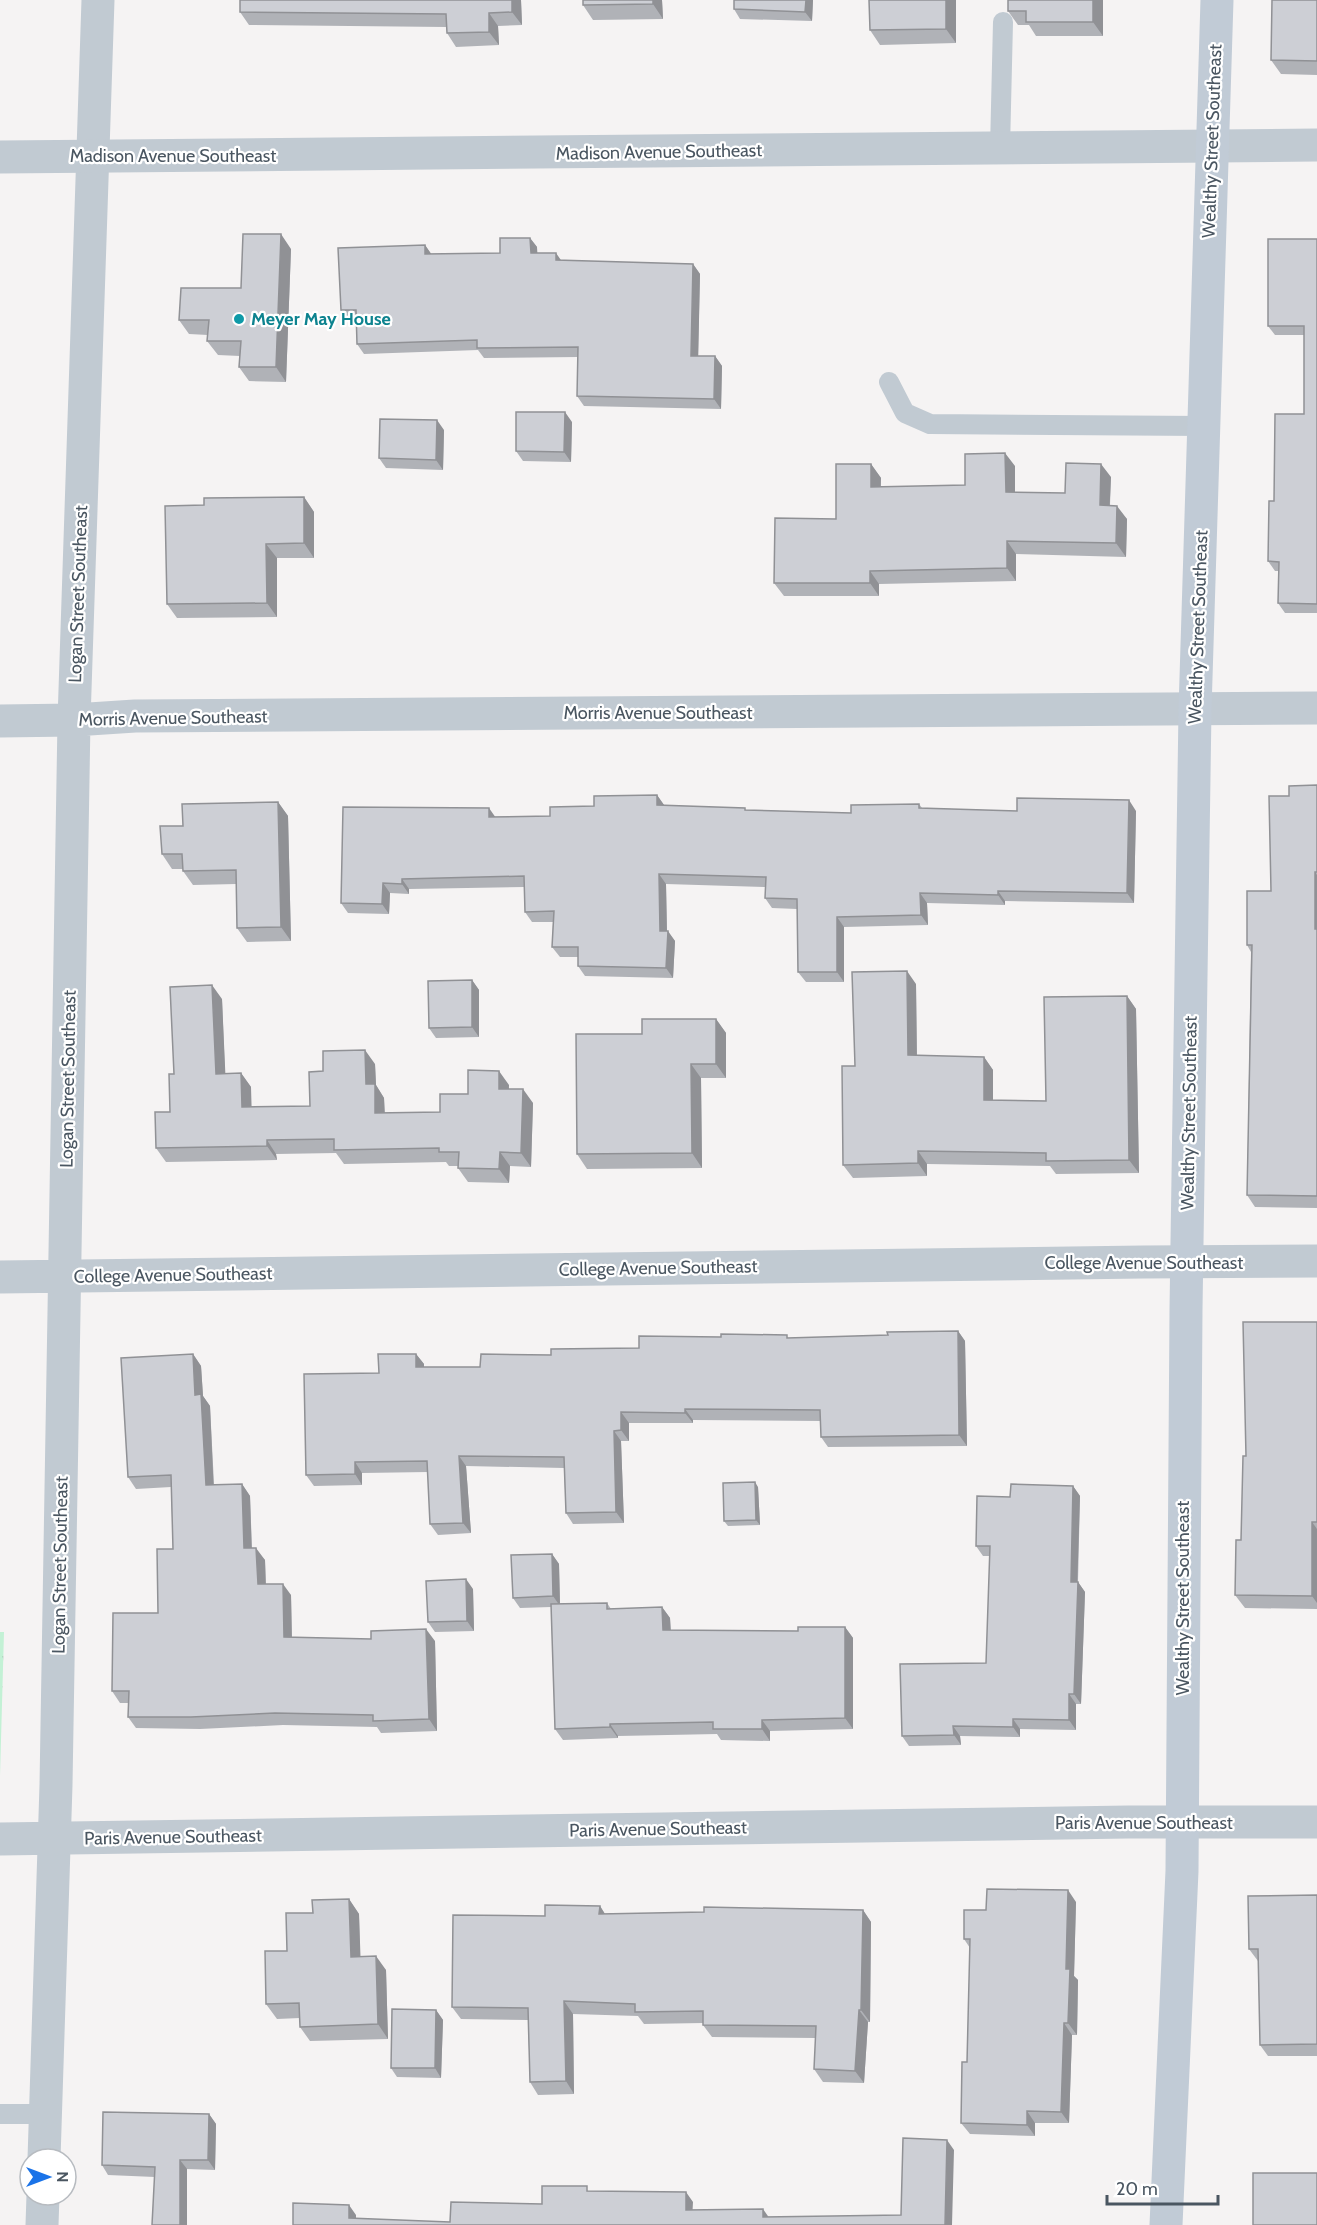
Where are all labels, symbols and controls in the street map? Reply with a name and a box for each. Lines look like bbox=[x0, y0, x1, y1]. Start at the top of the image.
street label: Wealthy Street Southeast bbox=[1198, 43, 1226, 239]
street label: Madison Avenue Southeast bbox=[556, 139, 762, 165]
street label: Madison Avenue Southeast bbox=[70, 145, 276, 167]
place label: Meyer May House bbox=[251, 308, 391, 330]
marker: Meyer May House bbox=[232, 312, 246, 326]
street label: Logan Street Southeast bbox=[64, 505, 92, 683]
street label: Wealthy Street Southeast bbox=[1184, 529, 1212, 725]
street label: Morris Avenue Southeast bbox=[563, 702, 753, 724]
street label: Morris Avenue Southeast bbox=[78, 705, 268, 731]
street label: Logan Street Southeast bbox=[55, 990, 81, 1168]
street label: Wealthy Street Southeast bbox=[1176, 1016, 1202, 1210]
street label: College Avenue Southeast bbox=[1045, 1252, 1243, 1274]
street label: College Avenue Southeast bbox=[558, 1255, 758, 1281]
street label: College Avenue Southeast bbox=[73, 1262, 273, 1288]
street label: Logan Street Southeast bbox=[47, 1476, 73, 1654]
street label: Wealthy Street Southeast bbox=[1172, 1501, 1194, 1695]
street label: Paris Avenue Southeast bbox=[1055, 1812, 1233, 1834]
street label: Paris Avenue Southeast bbox=[569, 1816, 747, 1842]
street label: Paris Avenue Southeast bbox=[84, 1824, 262, 1850]
north arrow bbox=[18, 2147, 78, 2207]
scale bar bbox=[1107, 2168, 1218, 2206]
text: N bbox=[53, 2171, 72, 2183]
text: 20 m bbox=[1116, 2178, 1158, 2200]

